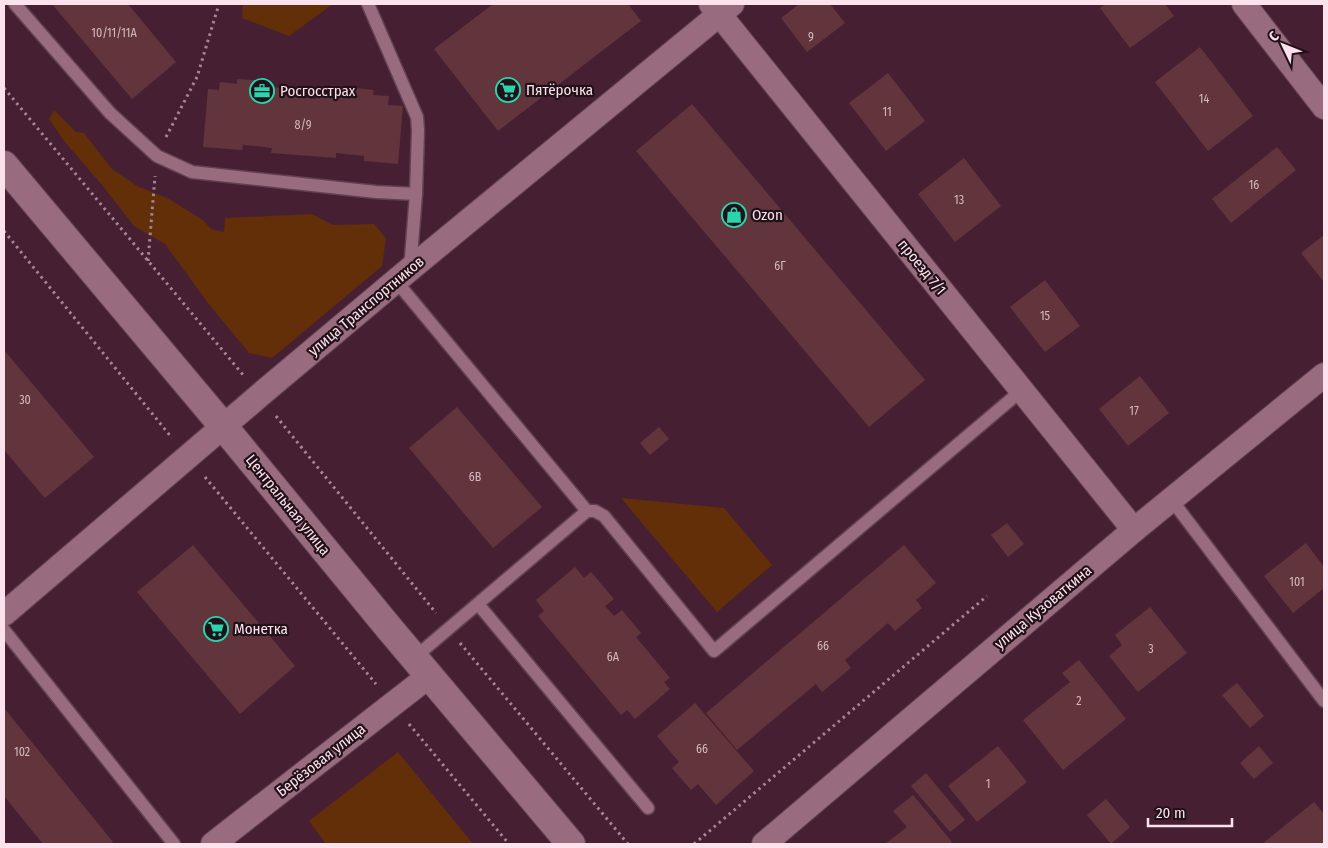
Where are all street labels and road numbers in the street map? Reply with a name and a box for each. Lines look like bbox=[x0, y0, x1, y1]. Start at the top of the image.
street label: проезд 7/1 bbox=[894, 236, 950, 298]
street label: улица Транспортников bbox=[304, 252, 428, 360]
street label: Центральная улица bbox=[242, 451, 334, 559]
street label: улица Кузоваткина bbox=[991, 561, 1095, 653]
street label: Берёзовая улица bbox=[273, 720, 369, 800]

